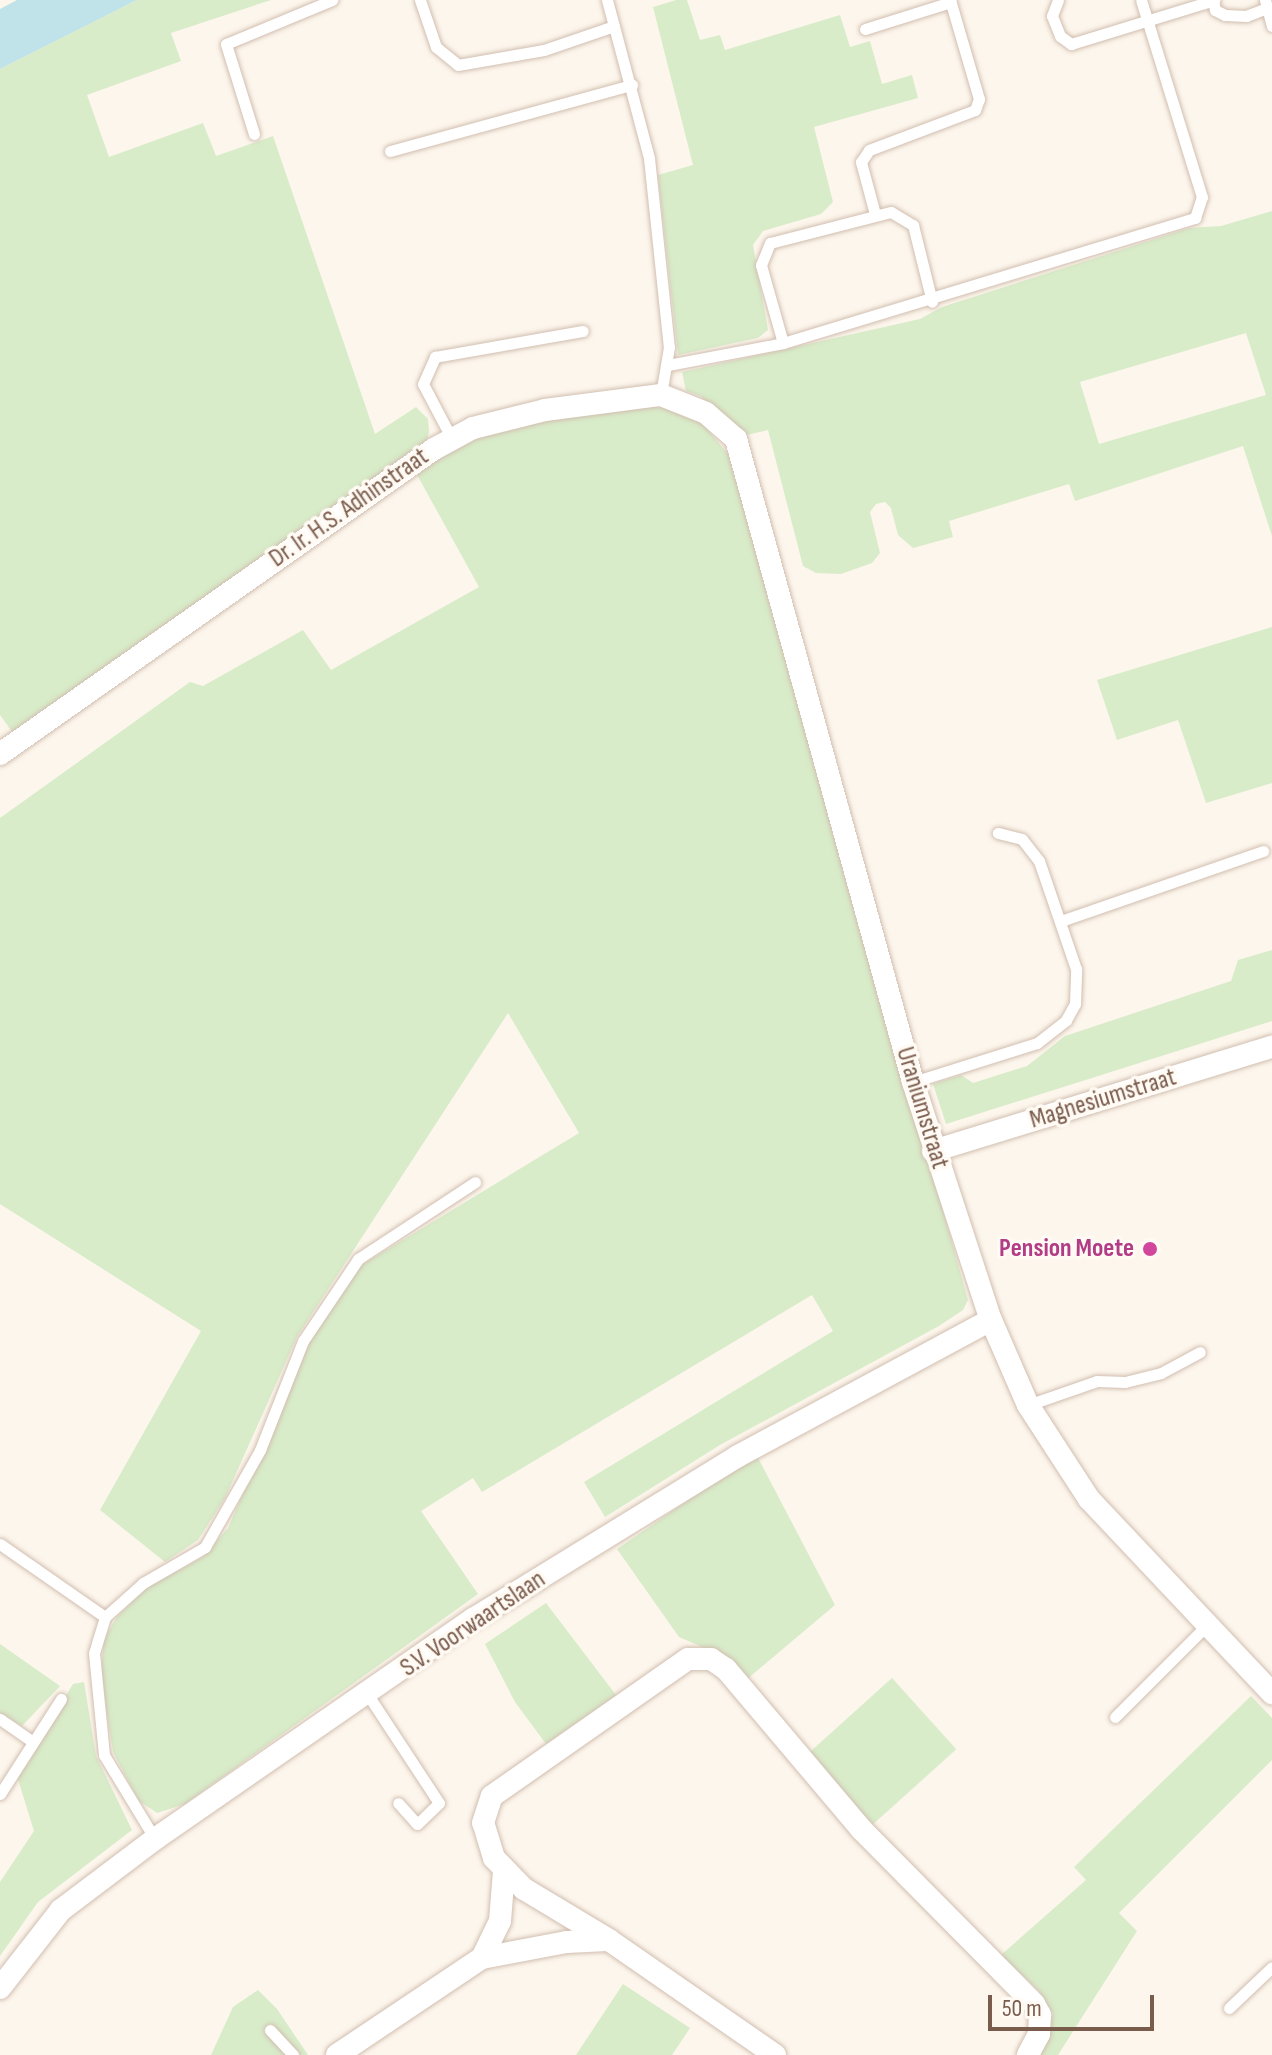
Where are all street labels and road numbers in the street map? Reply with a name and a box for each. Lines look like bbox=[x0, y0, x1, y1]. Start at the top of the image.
street label: Dr. Ir. H.S. Adhinstraat bbox=[263, 441, 435, 575]
street label: Uraniumstraat bbox=[889, 1043, 955, 1173]
street label: Magnesiumstraat bbox=[1026, 1062, 1180, 1136]
street label: S.V. Voorwaartslaan bbox=[395, 1564, 551, 1684]

